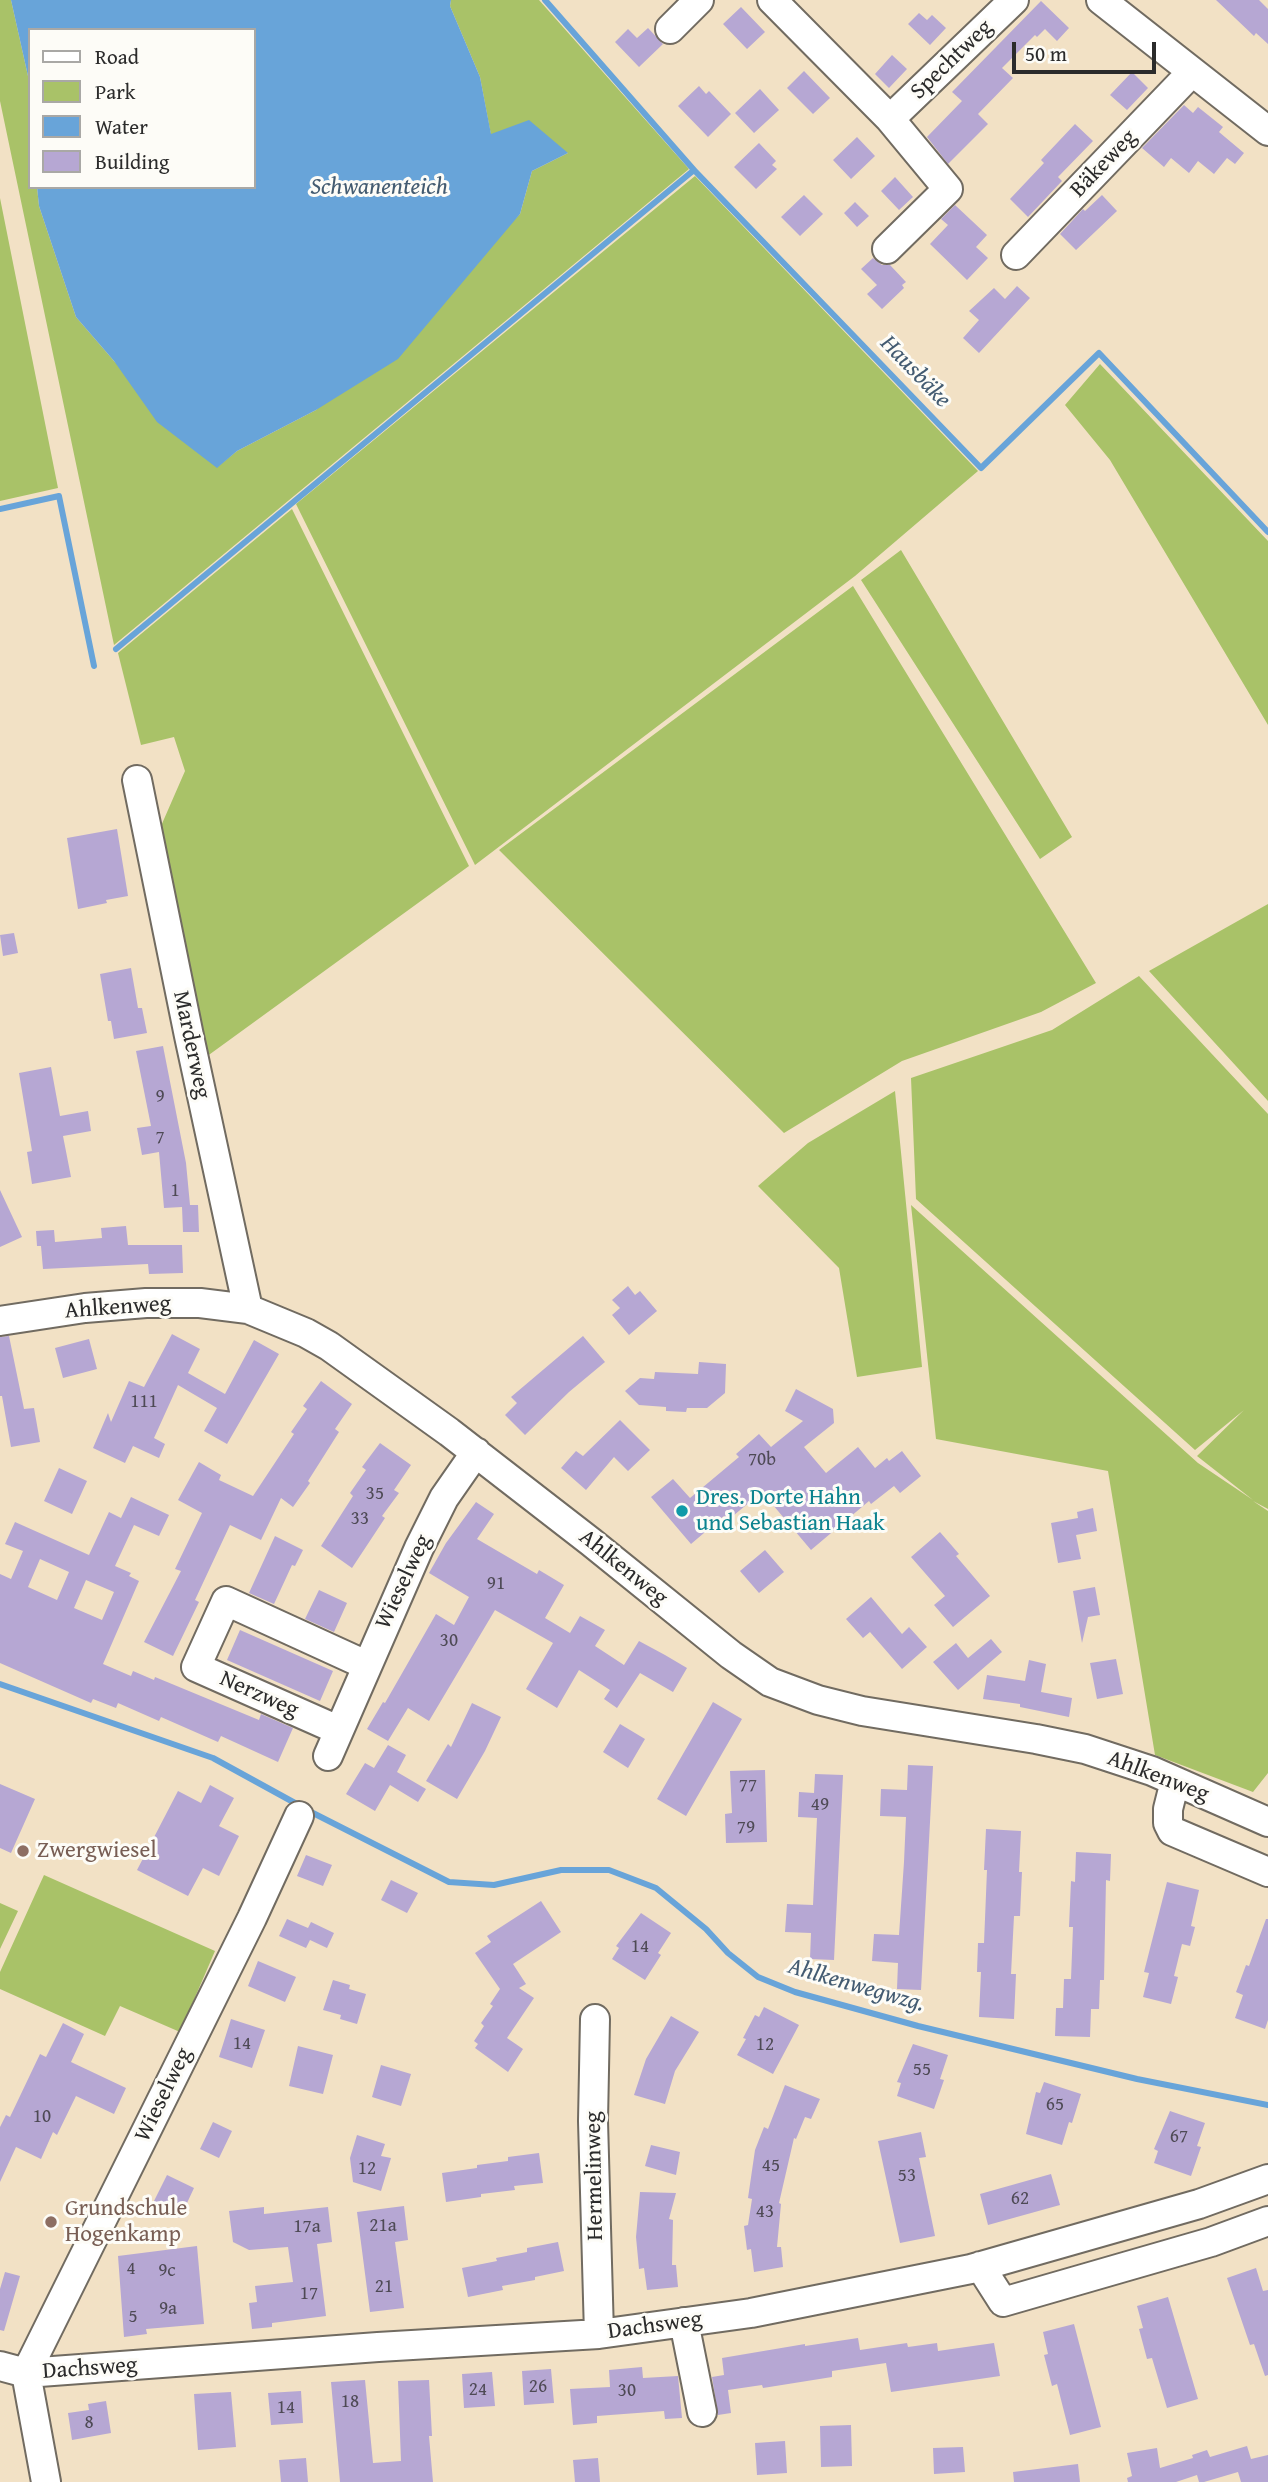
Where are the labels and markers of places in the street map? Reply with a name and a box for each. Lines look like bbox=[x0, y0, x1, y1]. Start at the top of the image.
place label: Dres. Dorte Hahn und Sebastian Haak bbox=[696, 1484, 885, 1538]
marker: Dres. Dorte Hahn und Sebastian Haak bbox=[674, 1503, 690, 1519]
place label: Zwergwiesel bbox=[37, 1837, 157, 1865]
marker: Zwergwiesel bbox=[15, 1843, 31, 1859]
place label: Grundschule Hogenkamp bbox=[65, 2195, 187, 2249]
marker: Grundschule Hogenkamp bbox=[43, 2214, 59, 2230]

